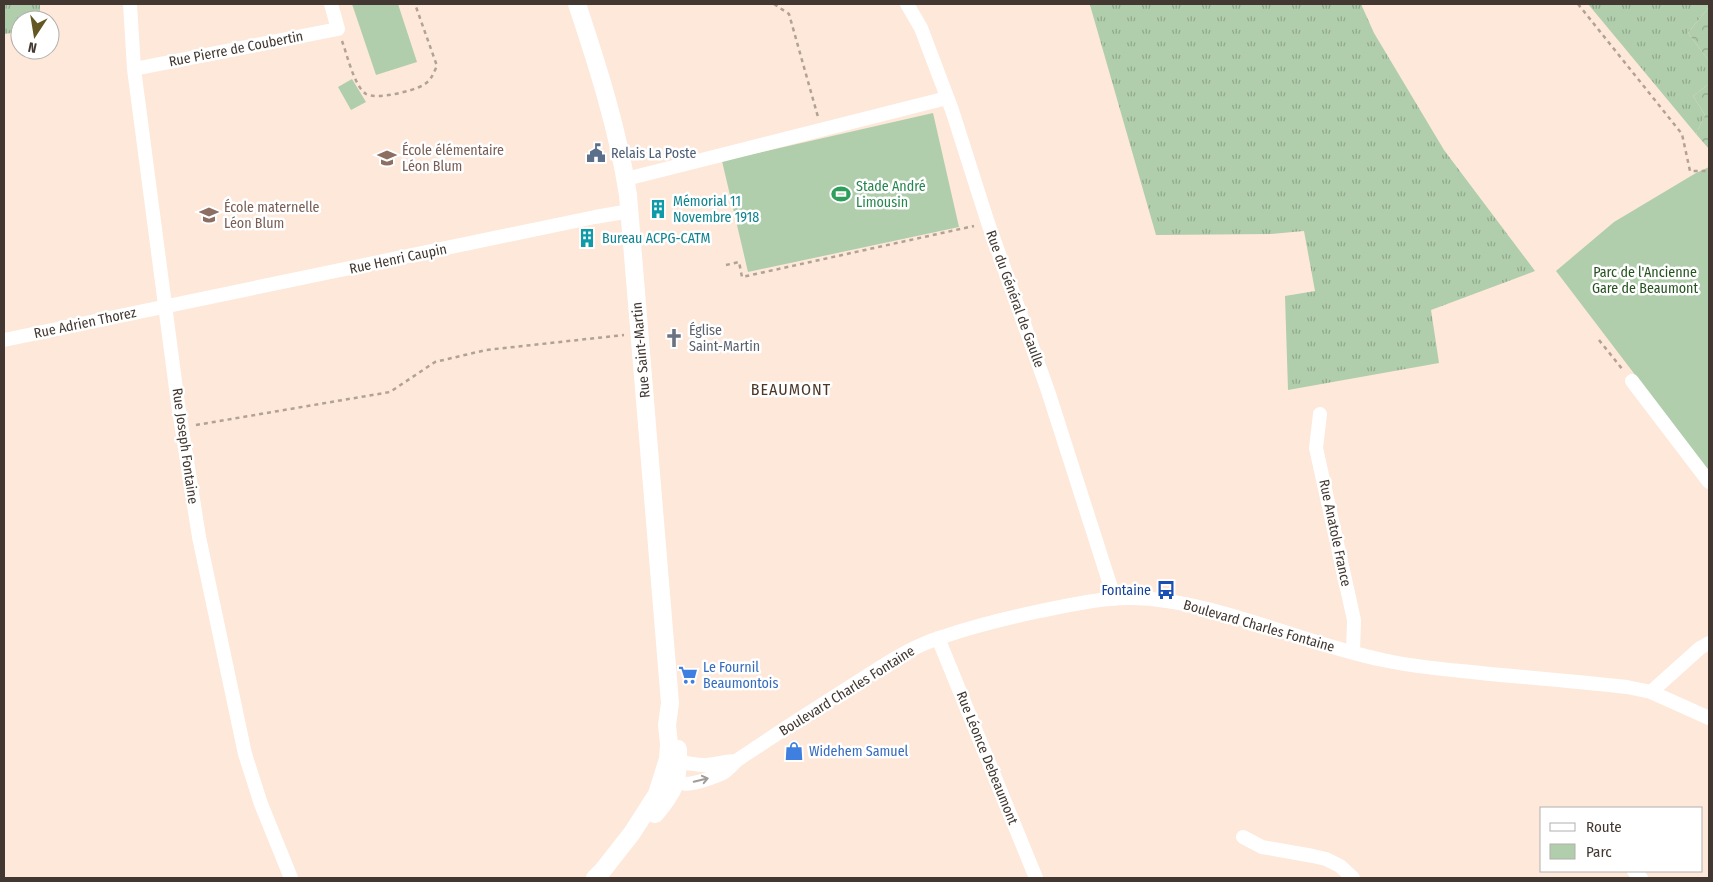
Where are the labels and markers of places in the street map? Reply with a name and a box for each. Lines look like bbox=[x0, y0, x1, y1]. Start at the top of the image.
place label: École élémentaire Léon Blum bbox=[402, 141, 504, 175]
public building icon: Relais La Poste bbox=[585, 142, 607, 164]
place label: Relais La Poste bbox=[611, 145, 696, 162]
school or university icon: École élémentaire Léon Blum bbox=[376, 147, 398, 169]
place label: Stade André Limousin bbox=[856, 178, 926, 211]
sports icon: Stade André Limousin bbox=[830, 183, 852, 205]
place label: Mémorial 11 Novembre 1918 bbox=[673, 193, 759, 226]
place label: École maternelle Léon Blum bbox=[224, 198, 320, 232]
building icon: Mémorial 11 Novembre 1918 bbox=[647, 198, 669, 220]
school or university icon: École maternelle Léon Blum bbox=[198, 204, 220, 226]
building icon: Bureau ACPG-CATM bbox=[576, 227, 598, 249]
place label: Bureau ACPG-CATM bbox=[602, 230, 711, 247]
place label: Église Saint-Martin bbox=[689, 321, 760, 355]
church icon: Église Saint-Martin bbox=[663, 327, 685, 349]
bus stop icon: Fontaine bbox=[1155, 579, 1177, 601]
place label: Fontaine bbox=[1101, 582, 1151, 599]
place label: Le Fournil Beaumontois bbox=[703, 659, 778, 692]
supermarket icon: Le Fournil Beaumontois bbox=[677, 664, 699, 686]
shop icon: Widehem Samuel bbox=[783, 740, 805, 762]
place label: Widehem Samuel bbox=[809, 743, 909, 760]

